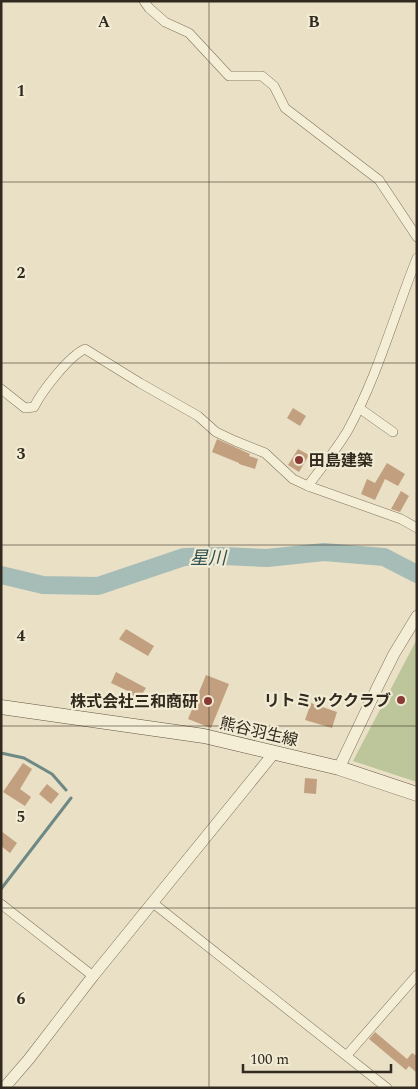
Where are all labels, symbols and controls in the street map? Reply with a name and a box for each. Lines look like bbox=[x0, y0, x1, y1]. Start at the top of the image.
text: A bbox=[98, 10, 111, 34]
text: B bbox=[308, 10, 320, 34]
text: 1 bbox=[17, 79, 25, 103]
text: 2 bbox=[17, 261, 26, 285]
text: 3 bbox=[17, 442, 26, 466]
place label: 田島建築 bbox=[309, 449, 373, 473]
marker: 田島建築 bbox=[293, 454, 305, 466]
water label: 星川 bbox=[190, 545, 228, 572]
text: 4 bbox=[17, 624, 26, 648]
place label: リトミッククラブ bbox=[264, 689, 391, 713]
place label: 株式会社三和商研 bbox=[70, 690, 198, 714]
marker: リトミッククラブ bbox=[395, 694, 407, 706]
marker: 株式会社三和商研 bbox=[202, 695, 214, 707]
street label: 熊谷羽生線 bbox=[217, 711, 300, 753]
text: 5 bbox=[17, 805, 25, 829]
text: 6 bbox=[17, 987, 26, 1011]
scale bar bbox=[243, 1042, 390, 1074]
text: 100 m bbox=[250, 1048, 289, 1071]

